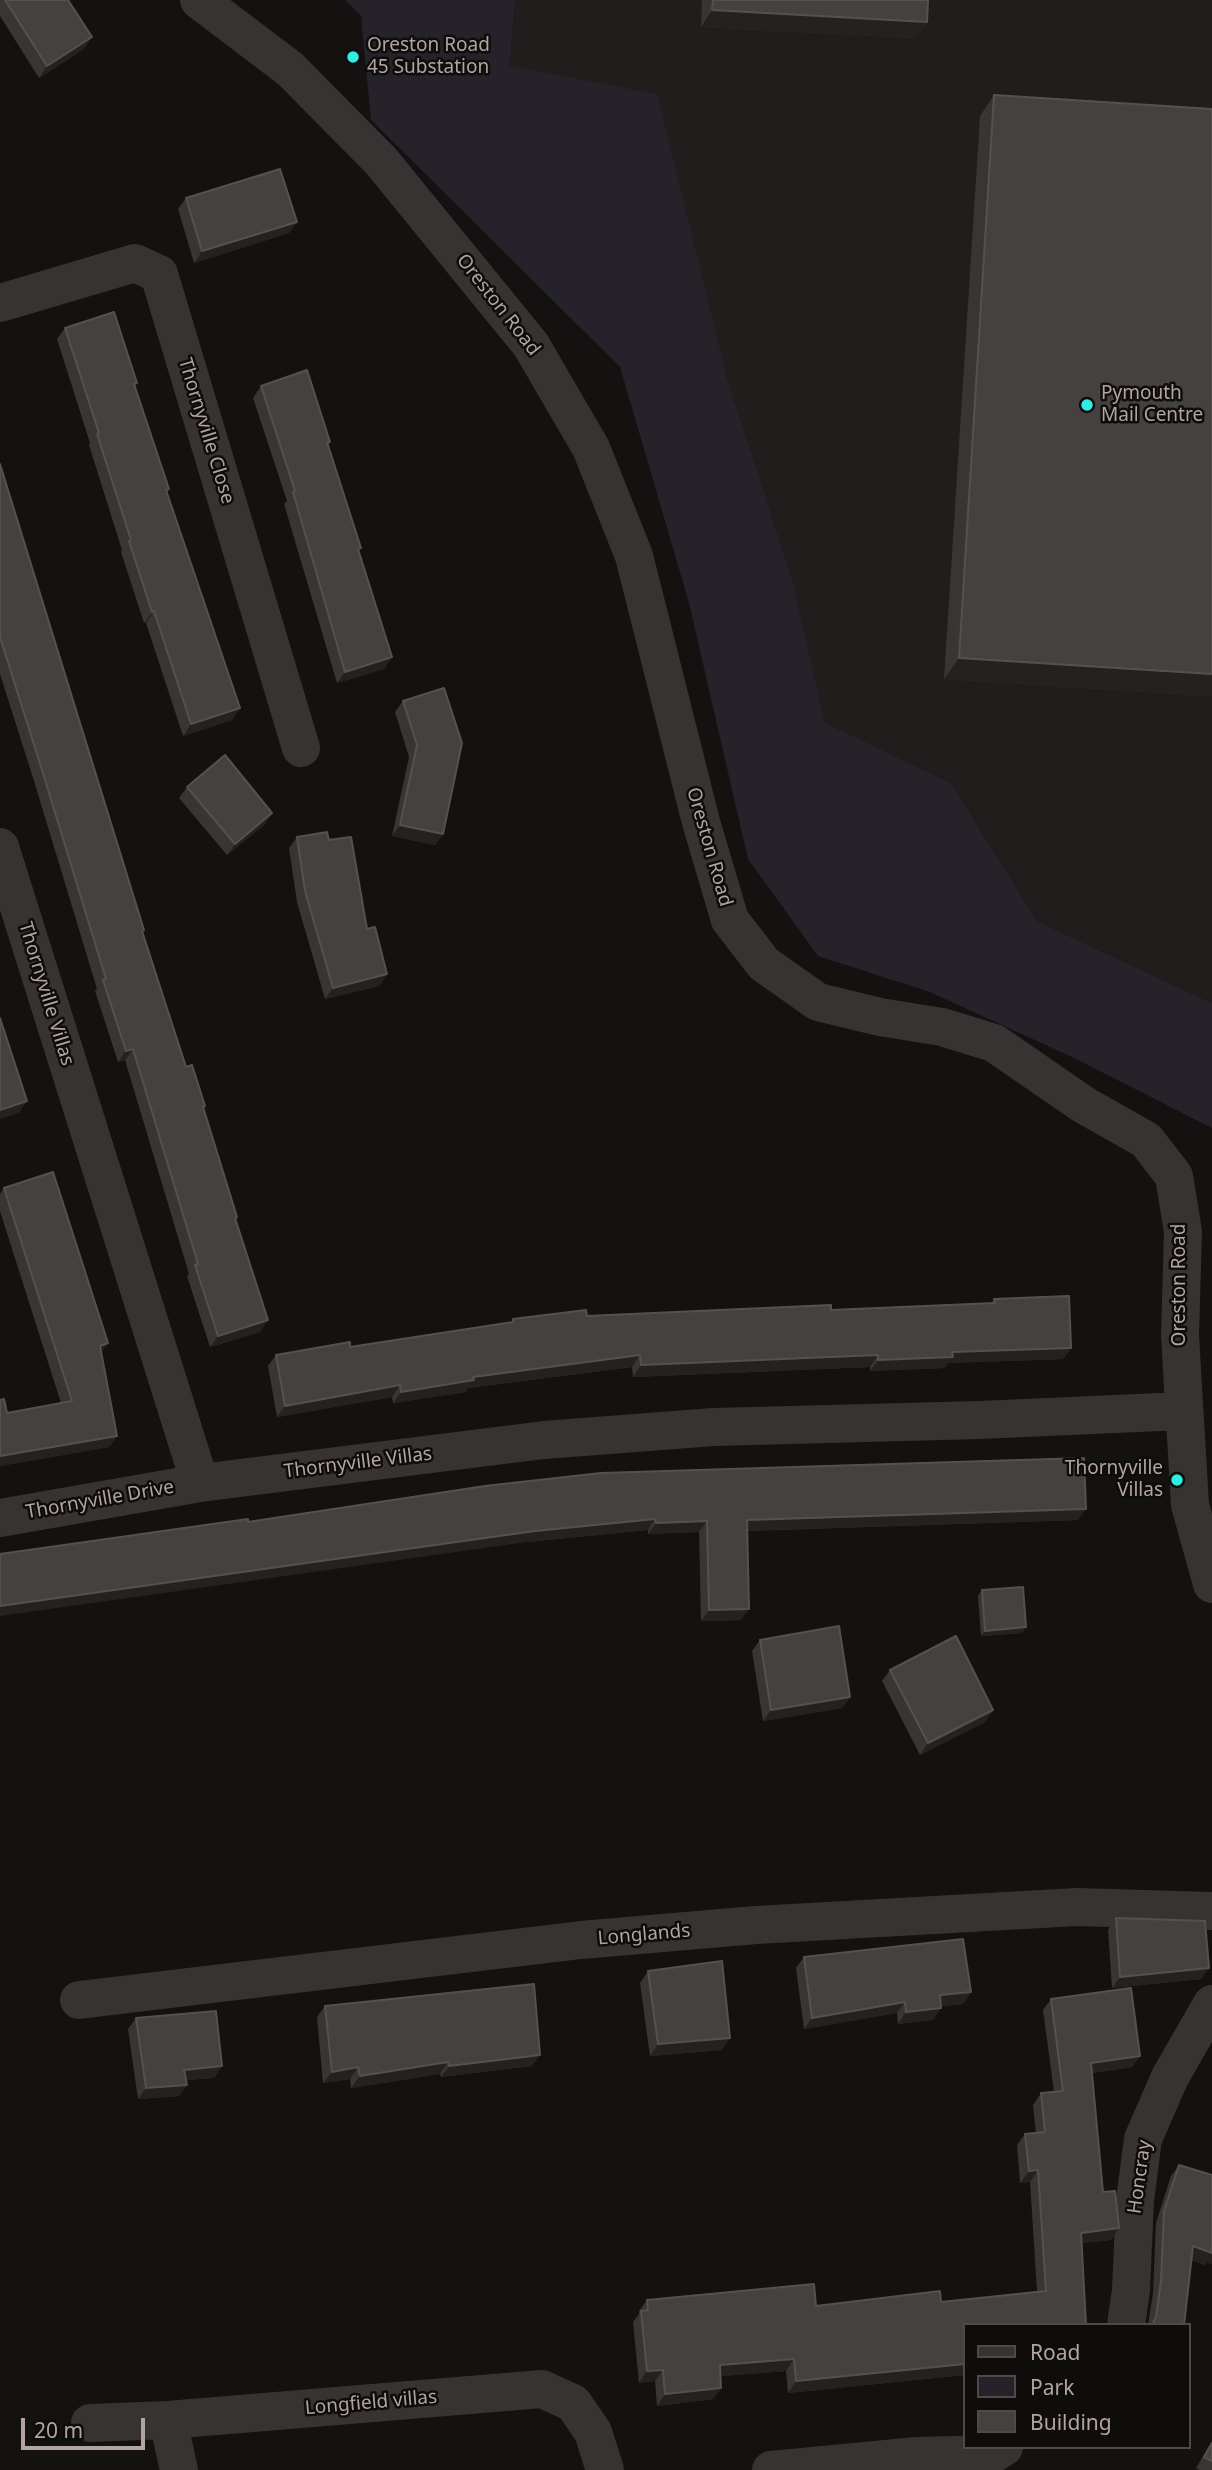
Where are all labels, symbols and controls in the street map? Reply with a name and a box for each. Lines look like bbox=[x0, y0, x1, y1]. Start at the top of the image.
place label: Oreston Road 45 Substation bbox=[367, 35, 490, 79]
marker: Oreston Road 45 Substation bbox=[345, 49, 361, 65]
street label: Oreston Road bbox=[451, 250, 545, 360]
street label: Thornyville Close bbox=[173, 355, 239, 507]
place label: Pymouth Mail Centre bbox=[1101, 383, 1203, 427]
marker: Pymouth Mail Centre bbox=[1079, 397, 1095, 413]
street label: Oreston Road bbox=[681, 785, 737, 909]
street label: Thornyville Villas bbox=[13, 919, 79, 1069]
street label: Oreston Road bbox=[1169, 1224, 1191, 1346]
street label: Thornyville Villas bbox=[283, 1443, 433, 1483]
place label: Thornyville Villas bbox=[1065, 1458, 1163, 1502]
marker: Thornyville Villas bbox=[1169, 1472, 1185, 1488]
street label: Thornyville Drive bbox=[24, 1476, 176, 1524]
street label: Longlands bbox=[597, 1920, 691, 1950]
street label: Honcray bbox=[1124, 2139, 1156, 2215]
legend bbox=[964, 2323, 1191, 2449]
text: Road bbox=[1030, 2338, 1080, 2366]
text: Park bbox=[1030, 2373, 1074, 2401]
street label: Longfield villas bbox=[304, 2386, 438, 2420]
scale bar bbox=[24, 2404, 149, 2448]
text: Building bbox=[1030, 2408, 1112, 2436]
text: 20 m bbox=[34, 2416, 83, 2444]

